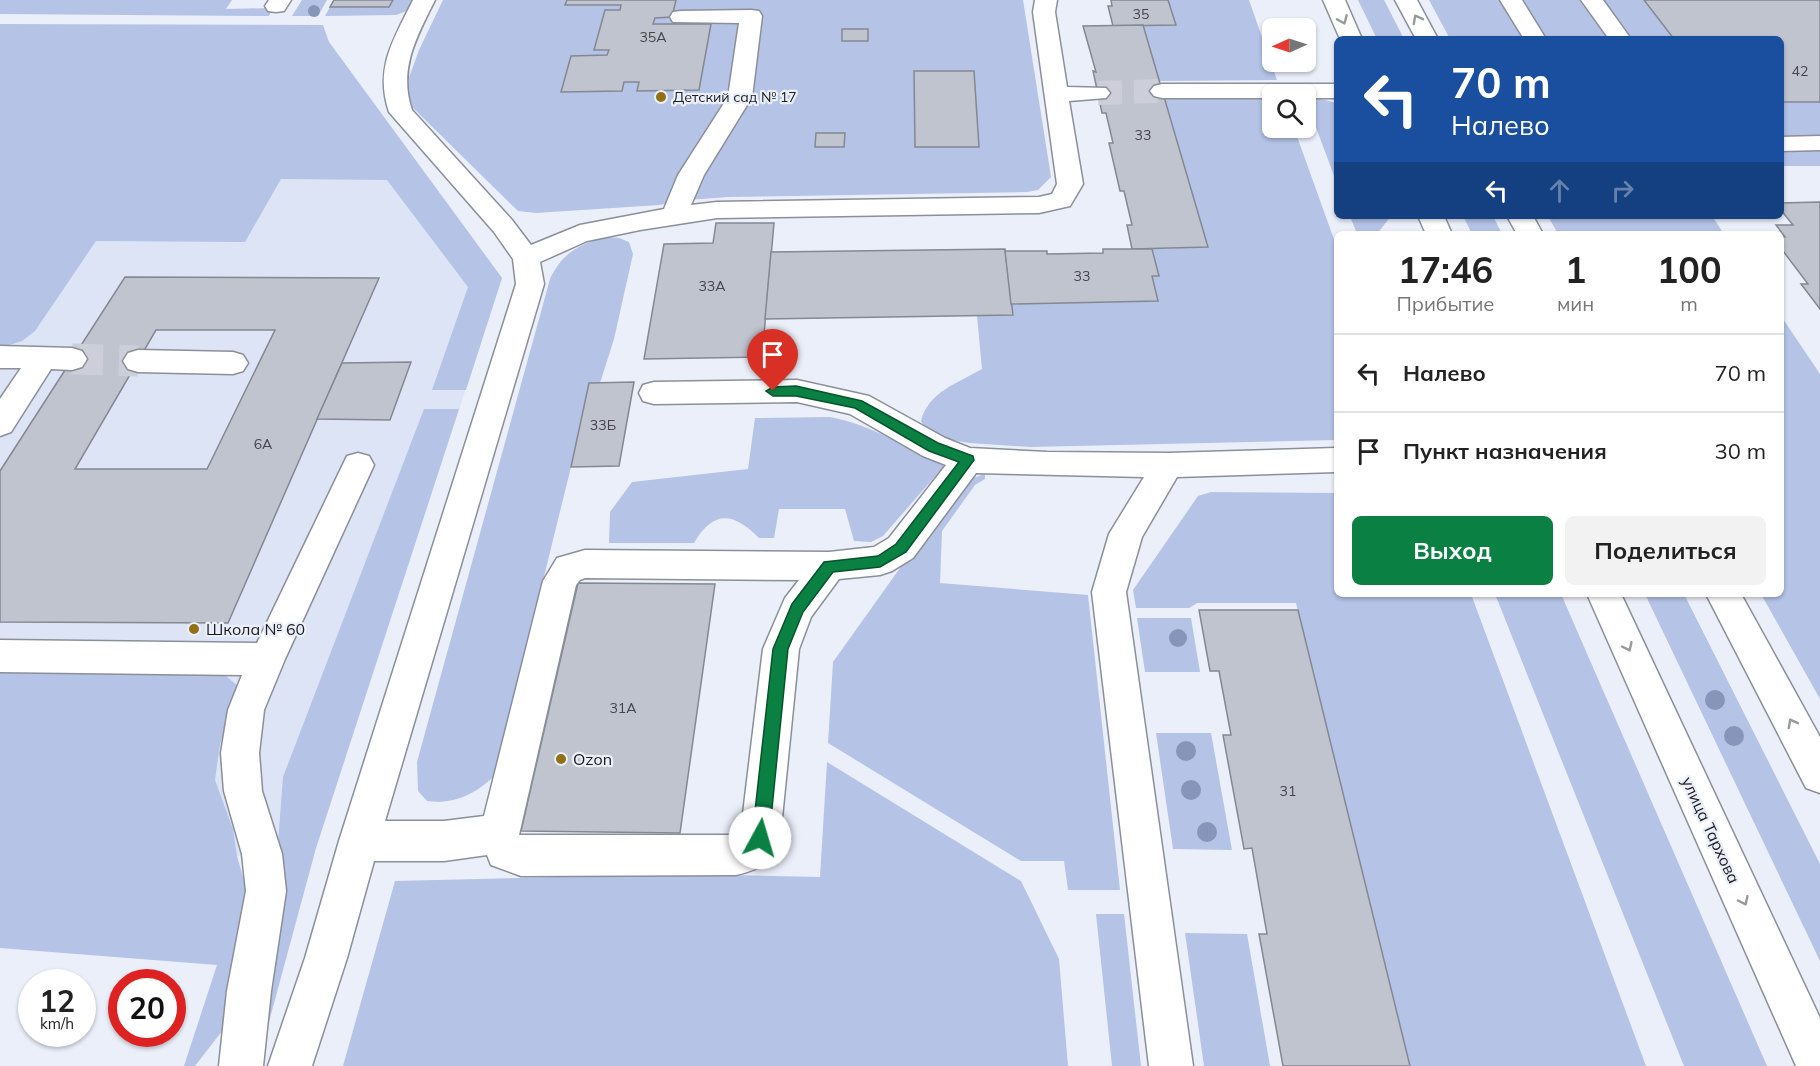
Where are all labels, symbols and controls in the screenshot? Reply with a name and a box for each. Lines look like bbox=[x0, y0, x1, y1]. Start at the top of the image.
house number: 35 bbox=[1133, 5, 1149, 23]
one-way arrow bbox=[1336, 13, 1348, 24]
one-way arrow bbox=[1412, 15, 1424, 26]
north arrow bbox=[1262, 18, 1316, 72]
map controls bbox=[1262, 18, 1316, 138]
house number: 35А bbox=[639, 28, 667, 46]
text: 70 m bbox=[1451, 56, 1551, 109]
icon: left bbox=[1352, 60, 1430, 138]
house number: 42 bbox=[1792, 62, 1808, 80]
button: search bbox=[1262, 84, 1316, 138]
place label: Детский сад № 17 bbox=[673, 88, 797, 106]
marker: Детский сад № 17 bbox=[654, 90, 668, 104]
text: Налево bbox=[1451, 108, 1550, 142]
house number: 33 bbox=[1135, 126, 1151, 144]
icon: left bbox=[1480, 174, 1513, 207]
icon: ahead bbox=[1543, 174, 1576, 207]
icon: right bbox=[1606, 174, 1639, 207]
text: 17:46 bbox=[1398, 247, 1493, 292]
text: 1 bbox=[1565, 247, 1586, 292]
text: 100 bbox=[1657, 247, 1722, 292]
house number: 33 bbox=[1074, 267, 1090, 285]
house number: 33А bbox=[698, 277, 726, 295]
text: Прибытие bbox=[1396, 291, 1494, 316]
text: мин bbox=[1557, 291, 1594, 316]
text: m bbox=[1680, 291, 1698, 316]
pin bbox=[747, 329, 798, 391]
icon: arrive bbox=[756, 338, 789, 371]
icon: left bbox=[1352, 357, 1385, 390]
text: Налево bbox=[1403, 359, 1486, 387]
text: 70 m bbox=[1715, 359, 1766, 387]
house number: 33Б bbox=[590, 416, 616, 434]
house number: 6А bbox=[254, 435, 273, 453]
icon: arrive bbox=[1352, 435, 1385, 468]
text: Пункт назначения bbox=[1403, 437, 1607, 465]
text: 30 m bbox=[1715, 437, 1766, 465]
button: Выход bbox=[1352, 516, 1553, 585]
button: Поделиться bbox=[1565, 516, 1766, 585]
place label: Школа № 60 bbox=[206, 619, 305, 639]
marker: Школа № 60 bbox=[187, 622, 201, 636]
one-way arrow bbox=[1621, 641, 1633, 652]
house number: 31А bbox=[609, 699, 637, 717]
one-way arrow bbox=[1788, 719, 1799, 729]
place label: Ozon bbox=[573, 749, 612, 769]
marker: Ozon bbox=[554, 752, 568, 766]
street label: улица Тархова bbox=[1678, 774, 1744, 886]
house number: 31 bbox=[1280, 782, 1296, 800]
position arrow bbox=[728, 806, 792, 870]
one-way arrow bbox=[1737, 894, 1749, 905]
speed limit sign: 20 bbox=[108, 969, 186, 1047]
text: 12 bbox=[39, 982, 75, 1020]
text: km/h bbox=[40, 1014, 74, 1033]

